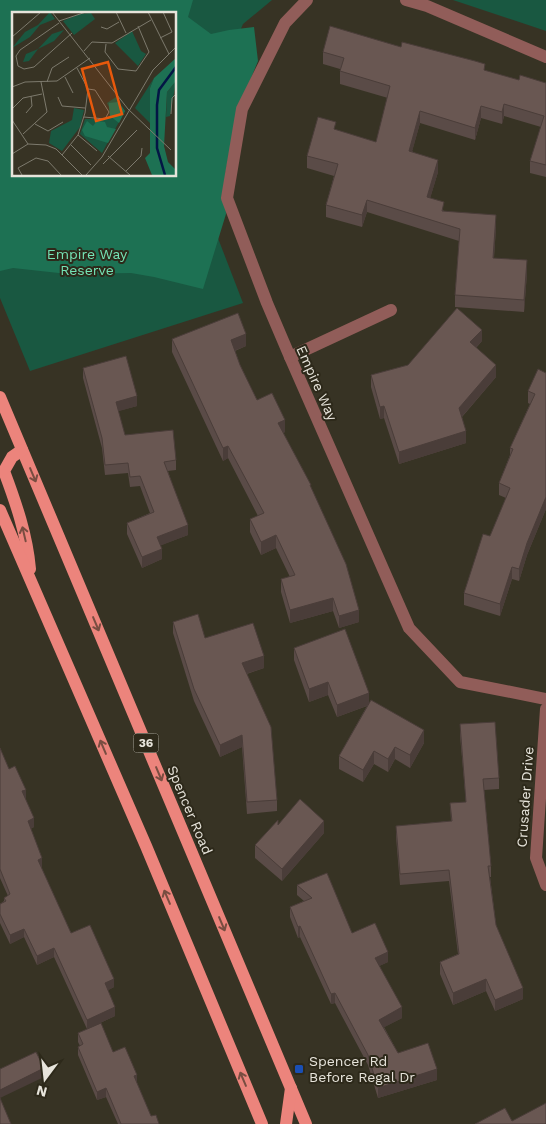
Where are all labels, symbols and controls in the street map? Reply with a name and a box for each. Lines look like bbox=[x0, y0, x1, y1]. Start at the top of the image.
inset map bbox=[12, 12, 176, 176]
park label: Empire Way Reserve bbox=[47, 246, 128, 278]
street label: Empire Way bbox=[293, 343, 341, 424]
one-way arrow bbox=[29, 467, 38, 482]
one-way arrow bbox=[19, 526, 28, 542]
one-way arrow bbox=[91, 616, 101, 631]
road number: 36 bbox=[134, 734, 158, 752]
one-way arrow bbox=[98, 740, 108, 755]
street label: Crusader Drive bbox=[513, 746, 537, 848]
street label: Spencer Road bbox=[164, 763, 216, 857]
one-way arrow bbox=[154, 766, 164, 781]
one-way arrow bbox=[162, 890, 172, 905]
one-way arrow bbox=[217, 916, 227, 931]
place label: Spencer Rd Before Regal Dr bbox=[309, 1053, 415, 1085]
north arrow bbox=[20, 1054, 70, 1104]
marker: Spencer Rd Before Regal Dr bbox=[293, 1063, 305, 1075]
one-way arrow bbox=[238, 1072, 248, 1087]
text: N bbox=[35, 1082, 49, 1101]

